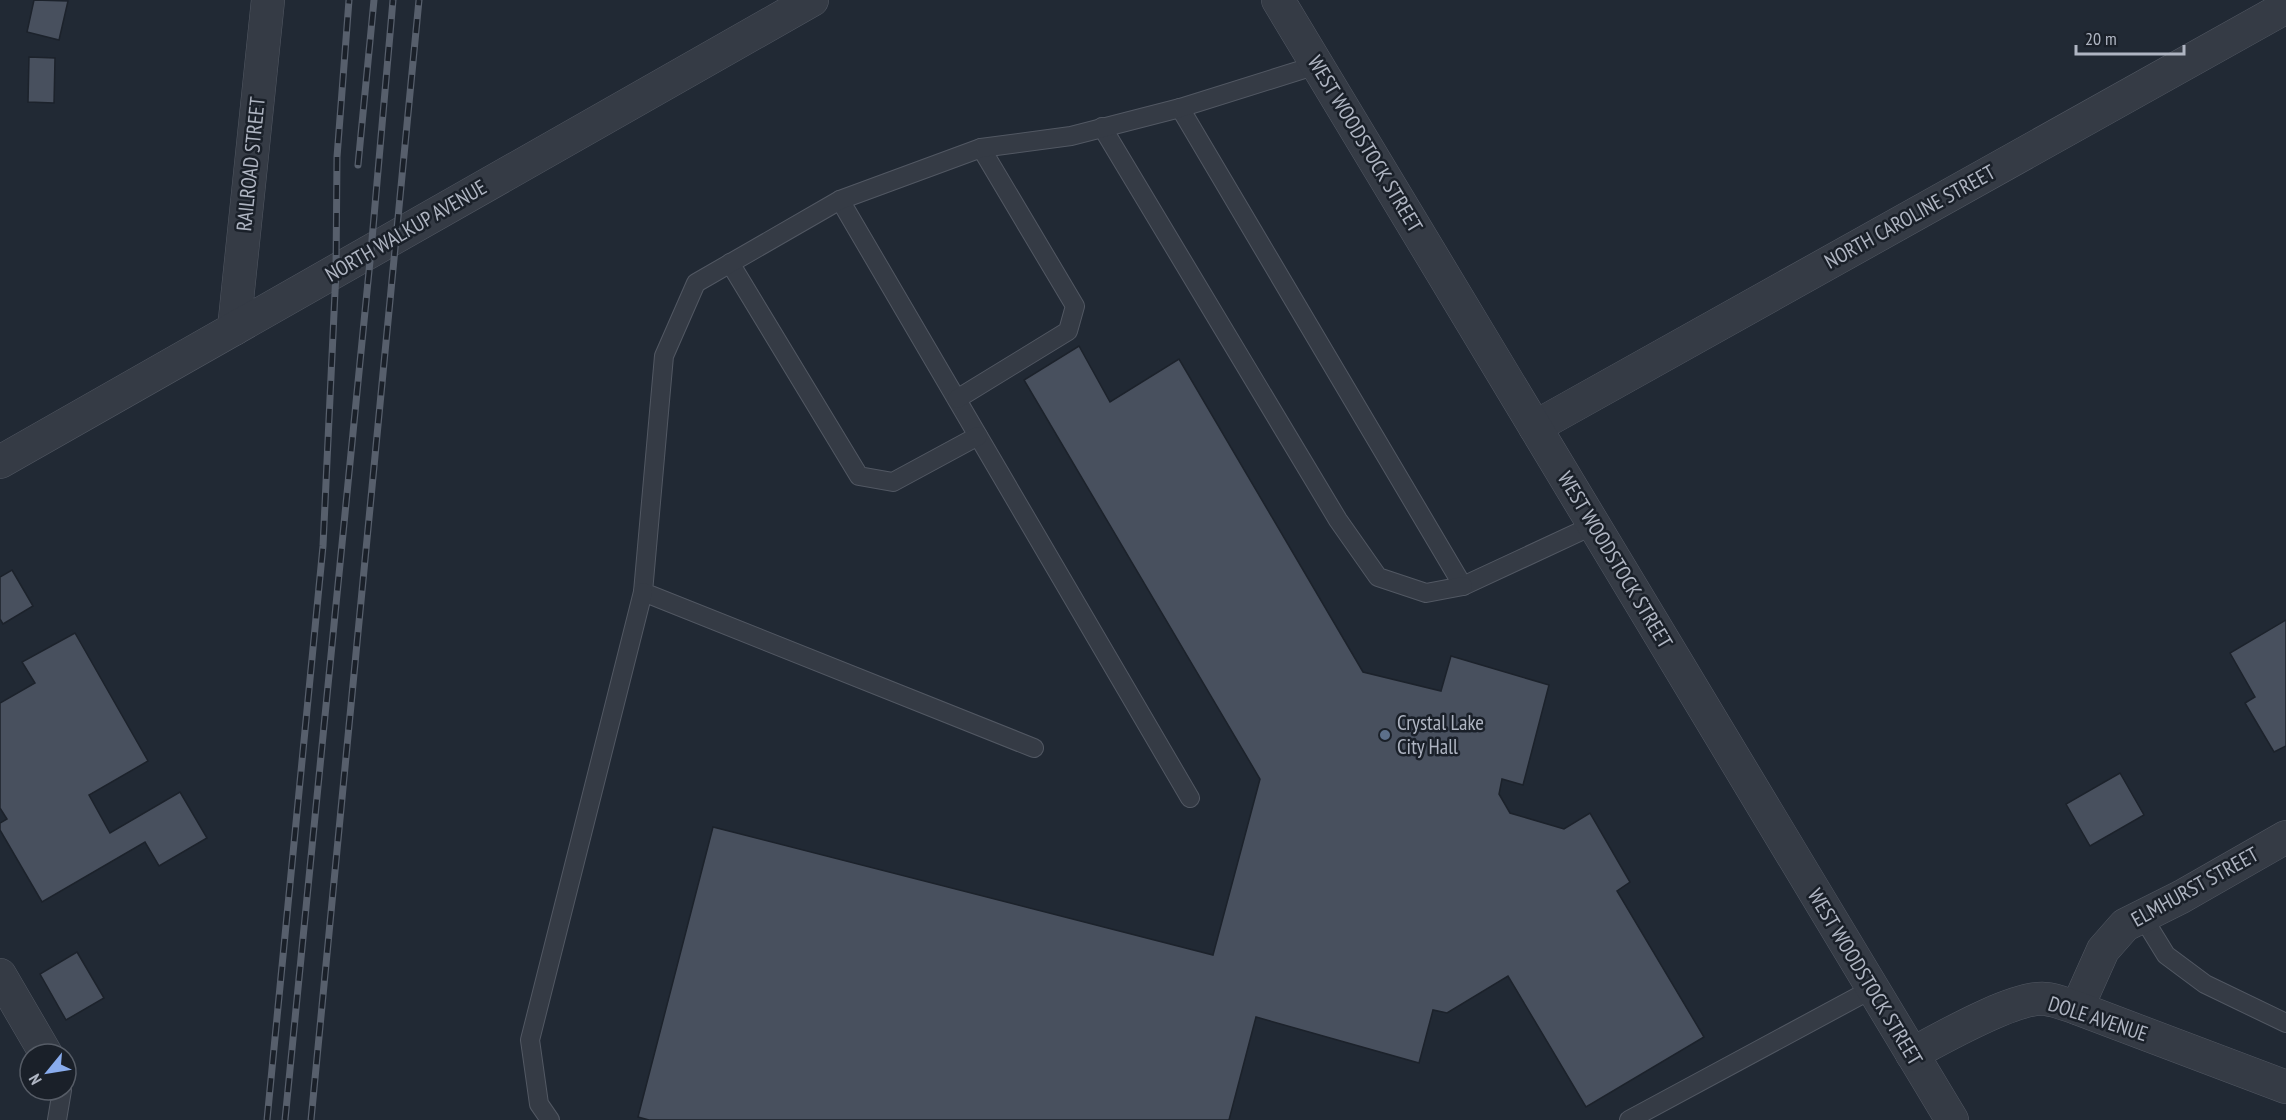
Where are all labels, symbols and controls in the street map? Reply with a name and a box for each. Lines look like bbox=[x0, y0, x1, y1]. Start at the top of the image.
scale bar bbox=[2076, 18, 2184, 56]
text: 20 m bbox=[2085, 27, 2117, 50]
street label: WEST WOODSTOCK STREET bbox=[1302, 50, 1429, 238]
street label: RAILROAD STREET bbox=[230, 95, 271, 232]
street label: NORTH CAROLINE STREET bbox=[1820, 158, 2000, 275]
street label: NORTH WALKUP AVENUE bbox=[320, 173, 491, 288]
street label: WEST WOODSTOCK STREET bbox=[1552, 466, 1679, 654]
place label: Crystal Lake City Hall bbox=[1397, 709, 1484, 760]
marker: Crystal Lake City Hall bbox=[1378, 728, 1392, 742]
street label: ELMHURST STREET bbox=[2126, 840, 2264, 933]
street label: WEST WOODSTOCK STREET bbox=[1802, 883, 1929, 1071]
street label: DOLE AVENUE bbox=[2045, 990, 2151, 1047]
north arrow bbox=[18, 1042, 78, 1102]
text: N bbox=[24, 1071, 46, 1088]

